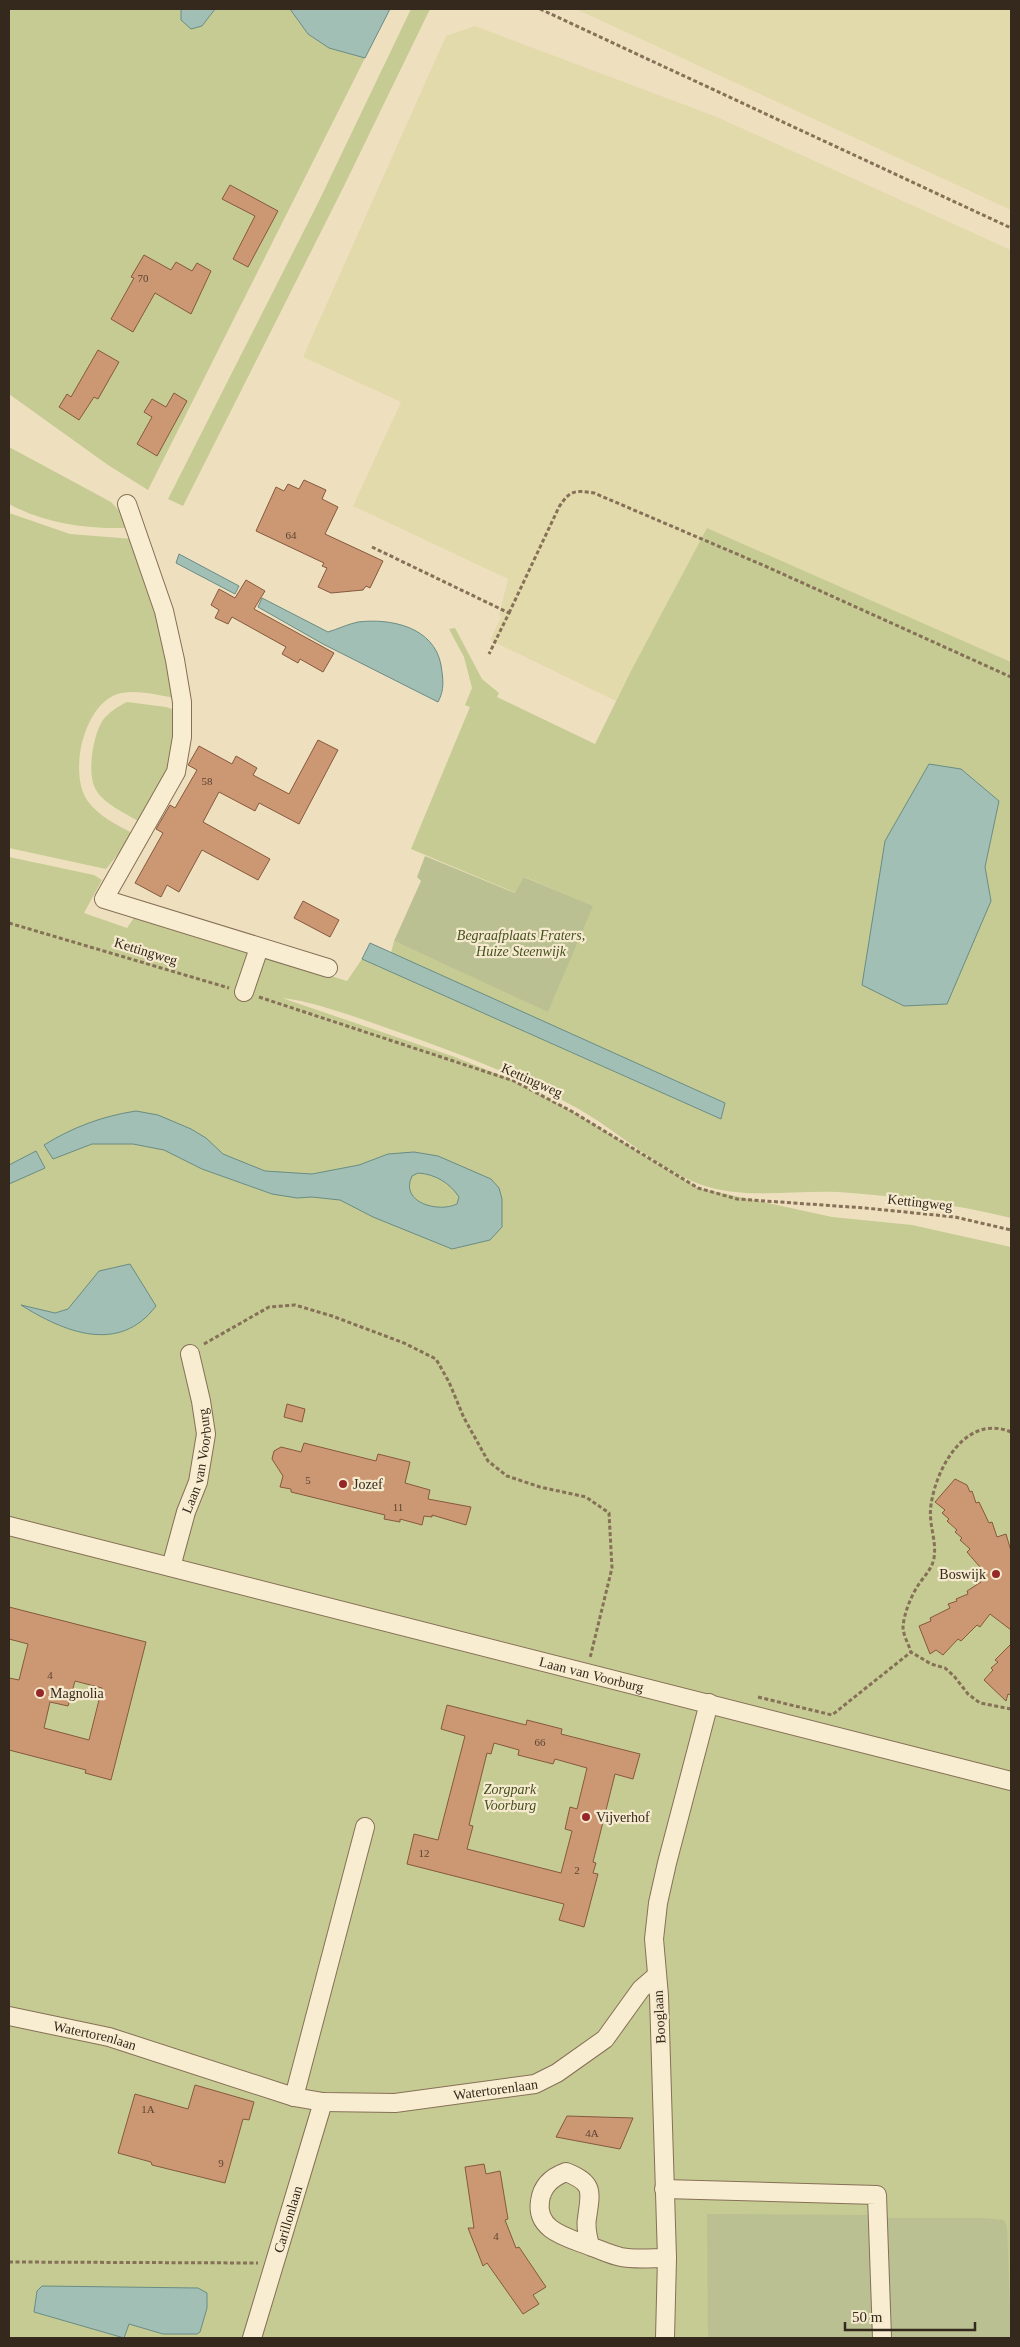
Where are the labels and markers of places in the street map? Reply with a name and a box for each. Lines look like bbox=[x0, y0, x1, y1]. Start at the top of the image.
place label: Jozef bbox=[353, 1477, 383, 1492]
marker: Jozef bbox=[337, 1478, 349, 1490]
place label: Boswijk bbox=[939, 1567, 986, 1582]
marker: Boswijk bbox=[990, 1568, 1002, 1580]
place label: Magnolia bbox=[50, 1686, 104, 1701]
marker: Magnolia bbox=[34, 1687, 46, 1699]
place label: Vijverhof bbox=[596, 1810, 650, 1825]
marker: Vijverhof bbox=[580, 1811, 592, 1823]

